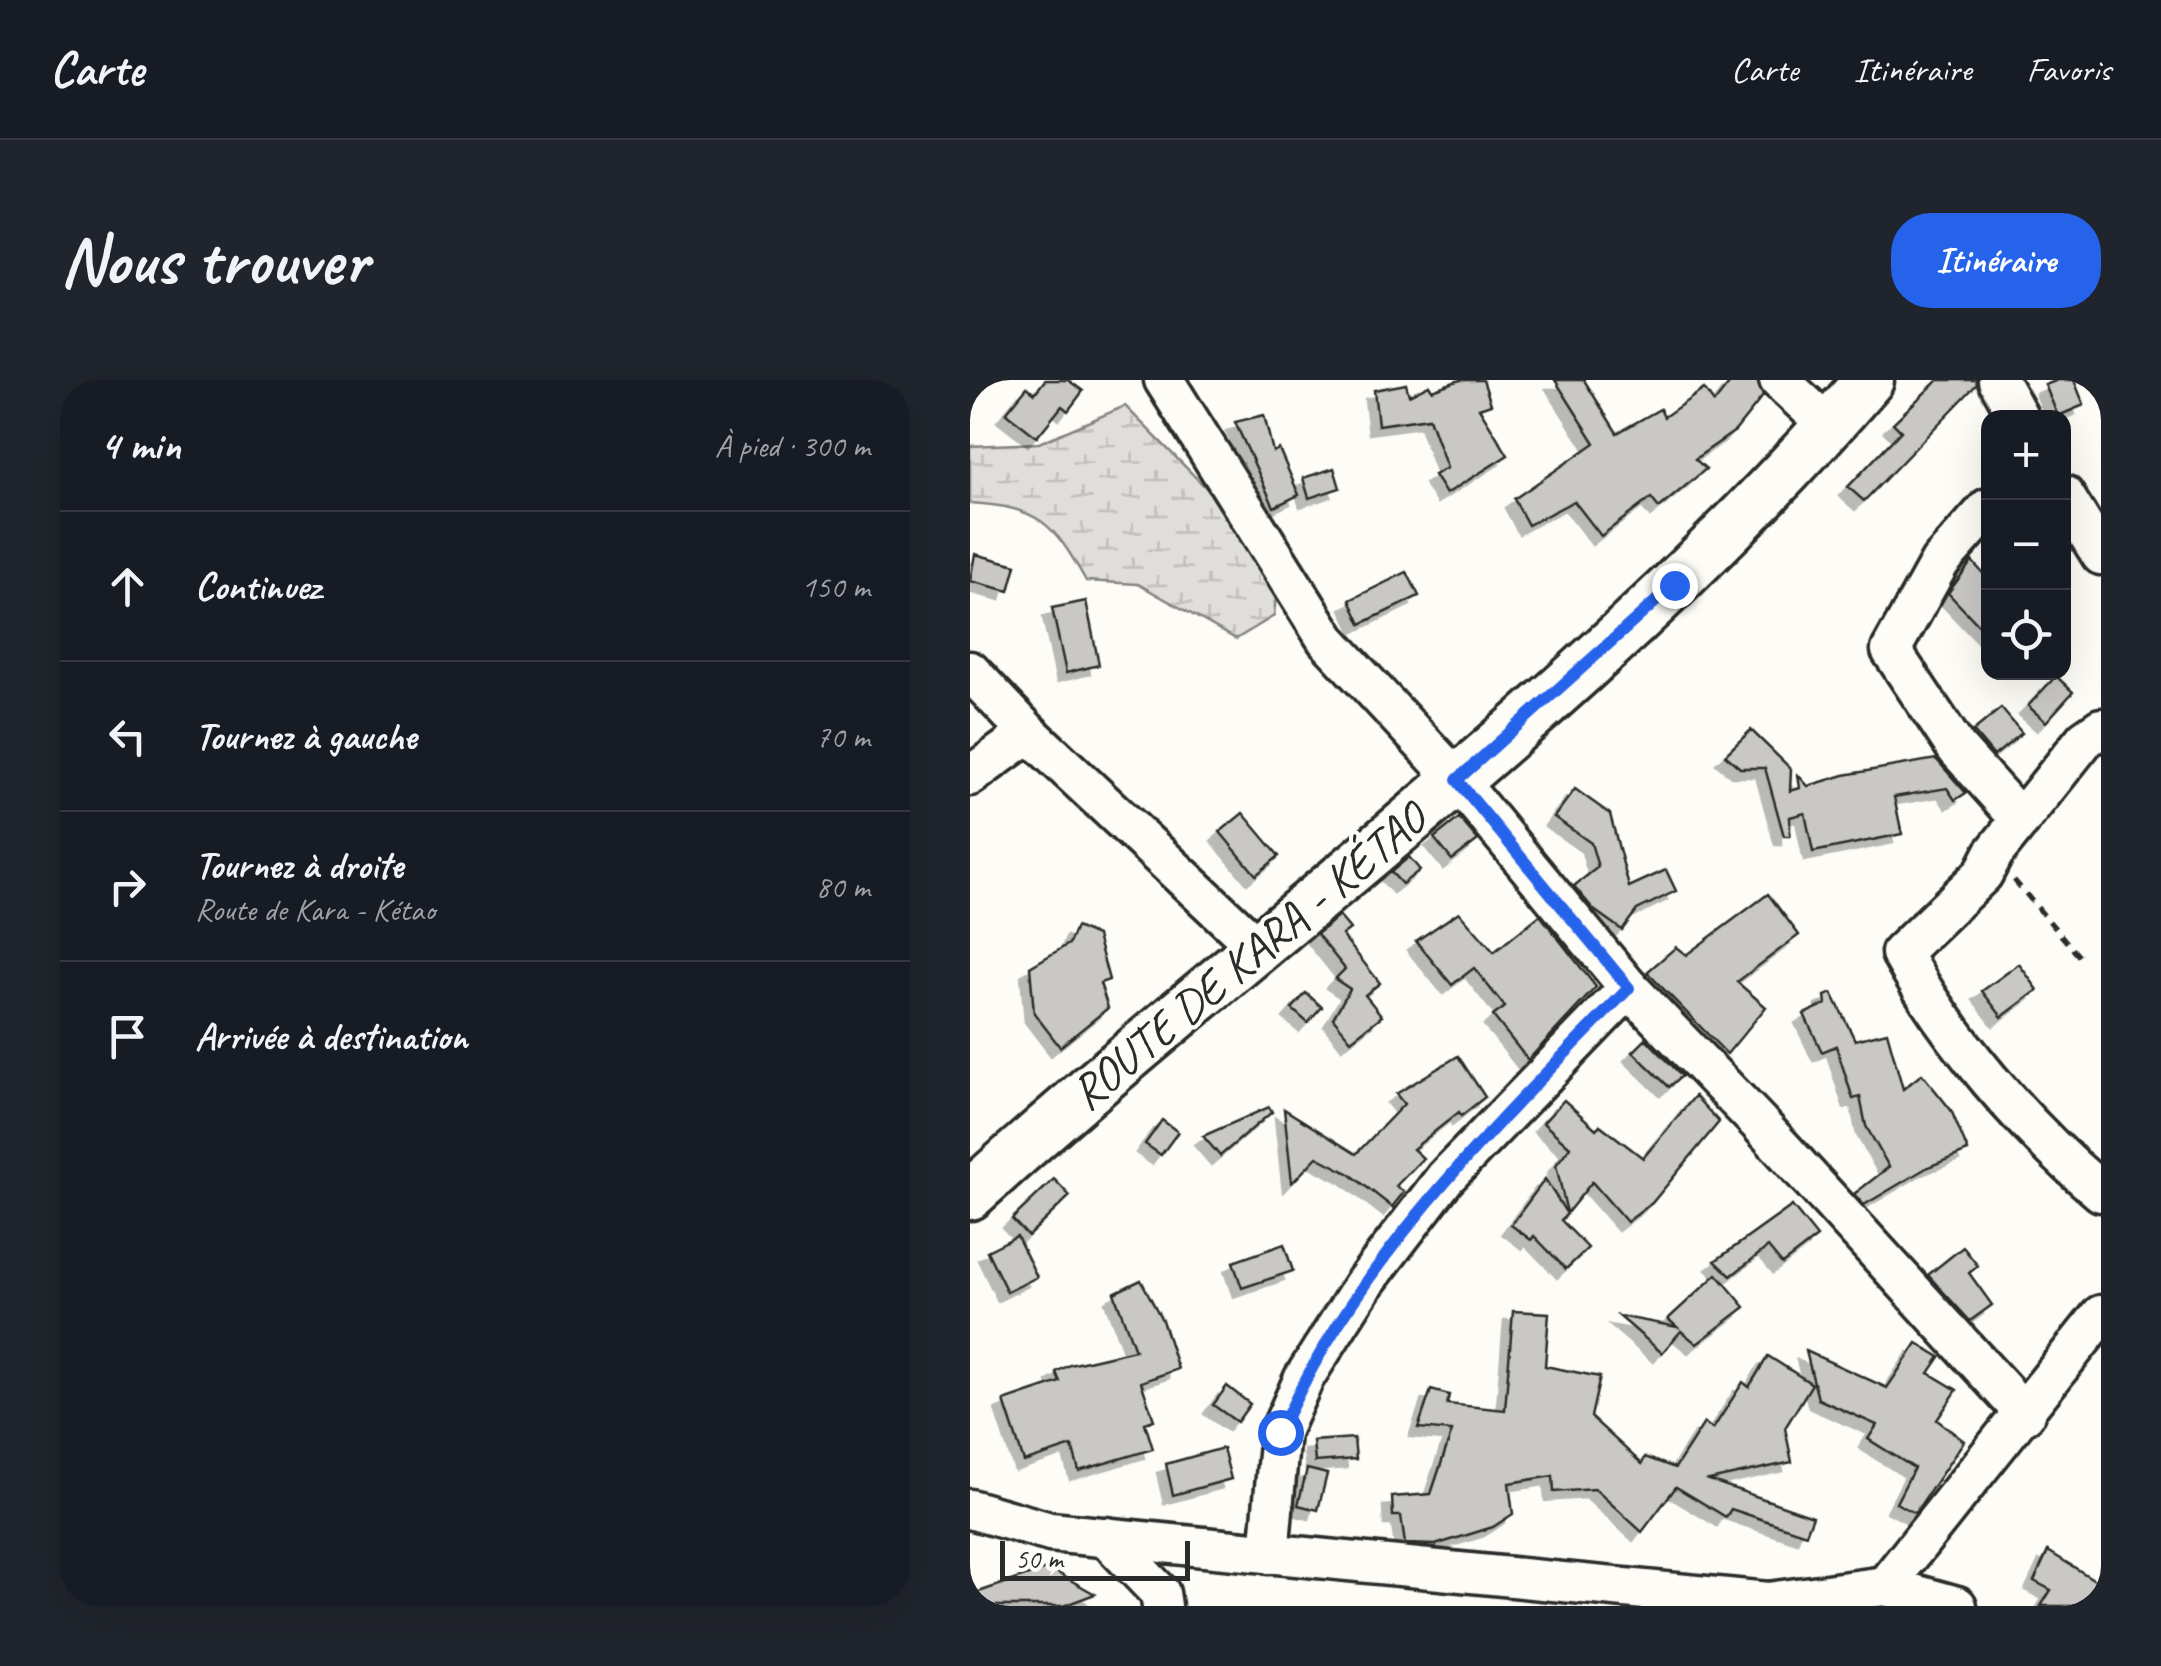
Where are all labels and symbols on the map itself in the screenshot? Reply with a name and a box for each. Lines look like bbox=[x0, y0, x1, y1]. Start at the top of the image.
route end bbox=[1652, 563, 1698, 609]
street label: ROUTE DE KARA - KÉTAO bbox=[1058, 787, 1442, 1123]
route start bbox=[1258, 1410, 1304, 1456]
scale bar bbox=[1000, 1536, 1190, 1580]

